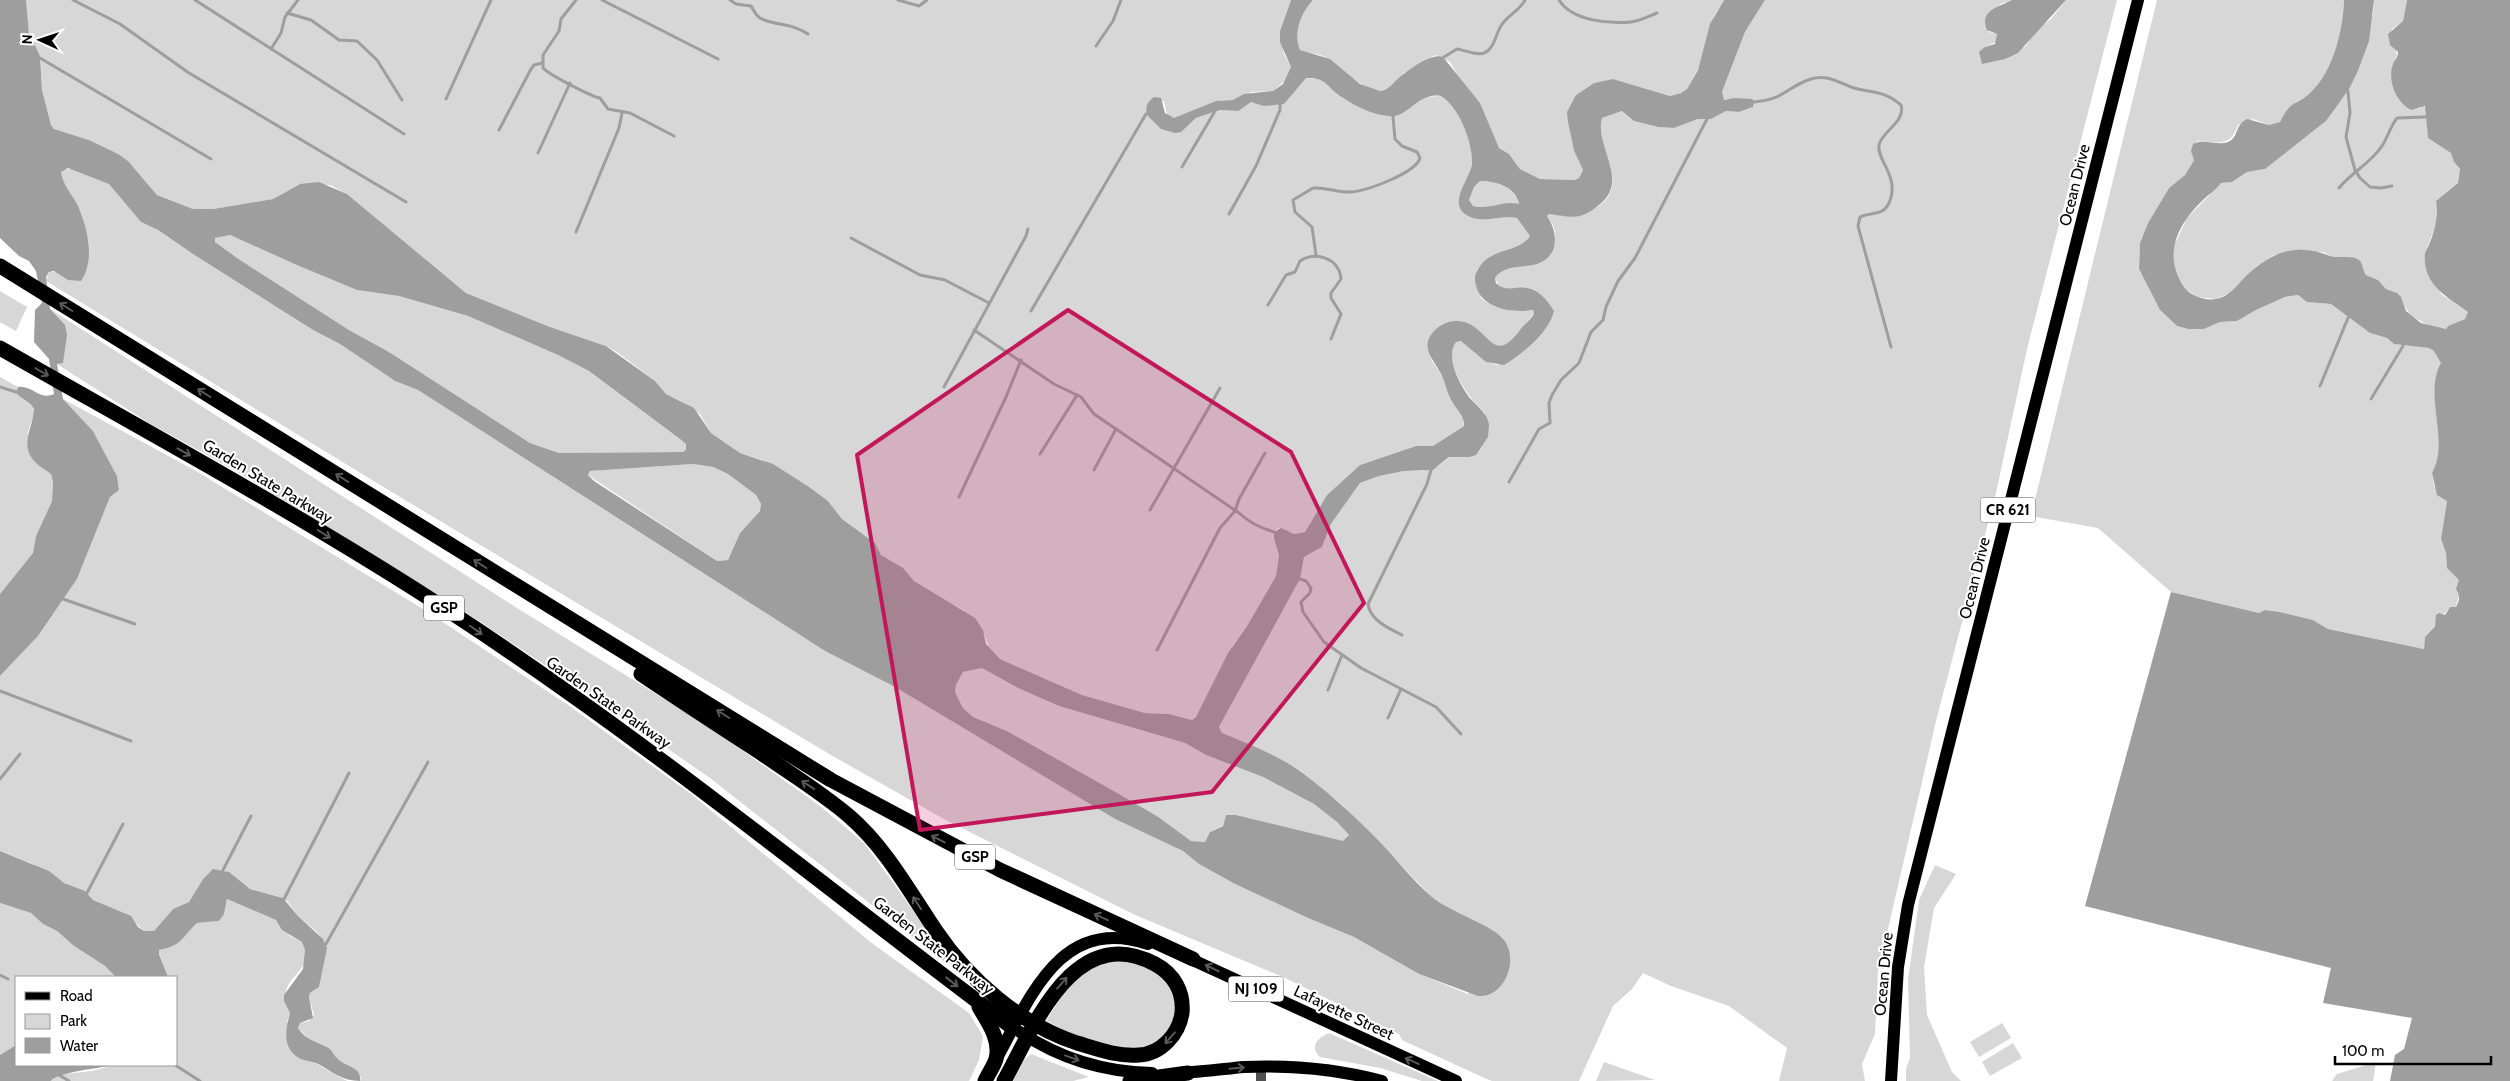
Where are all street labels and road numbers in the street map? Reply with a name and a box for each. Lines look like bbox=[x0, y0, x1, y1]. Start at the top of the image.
street label: Ocean Drive bbox=[2055, 142, 2094, 228]
street label: Garden State Parkway bbox=[199, 435, 336, 528]
road number: CR 621 bbox=[1980, 498, 2036, 522]
street label: Ocean Drive bbox=[1955, 535, 1994, 621]
road number: GSP bbox=[424, 596, 464, 620]
street label: Garden State Parkway bbox=[543, 652, 675, 753]
road number: GSP bbox=[955, 844, 995, 870]
street label: Garden State Parkway bbox=[870, 892, 998, 998]
street label: Ocean Drive bbox=[1870, 932, 1897, 1017]
road number: NJ 109 bbox=[1228, 976, 1284, 1002]
street label: Lafayette Street bbox=[1291, 981, 1397, 1044]

